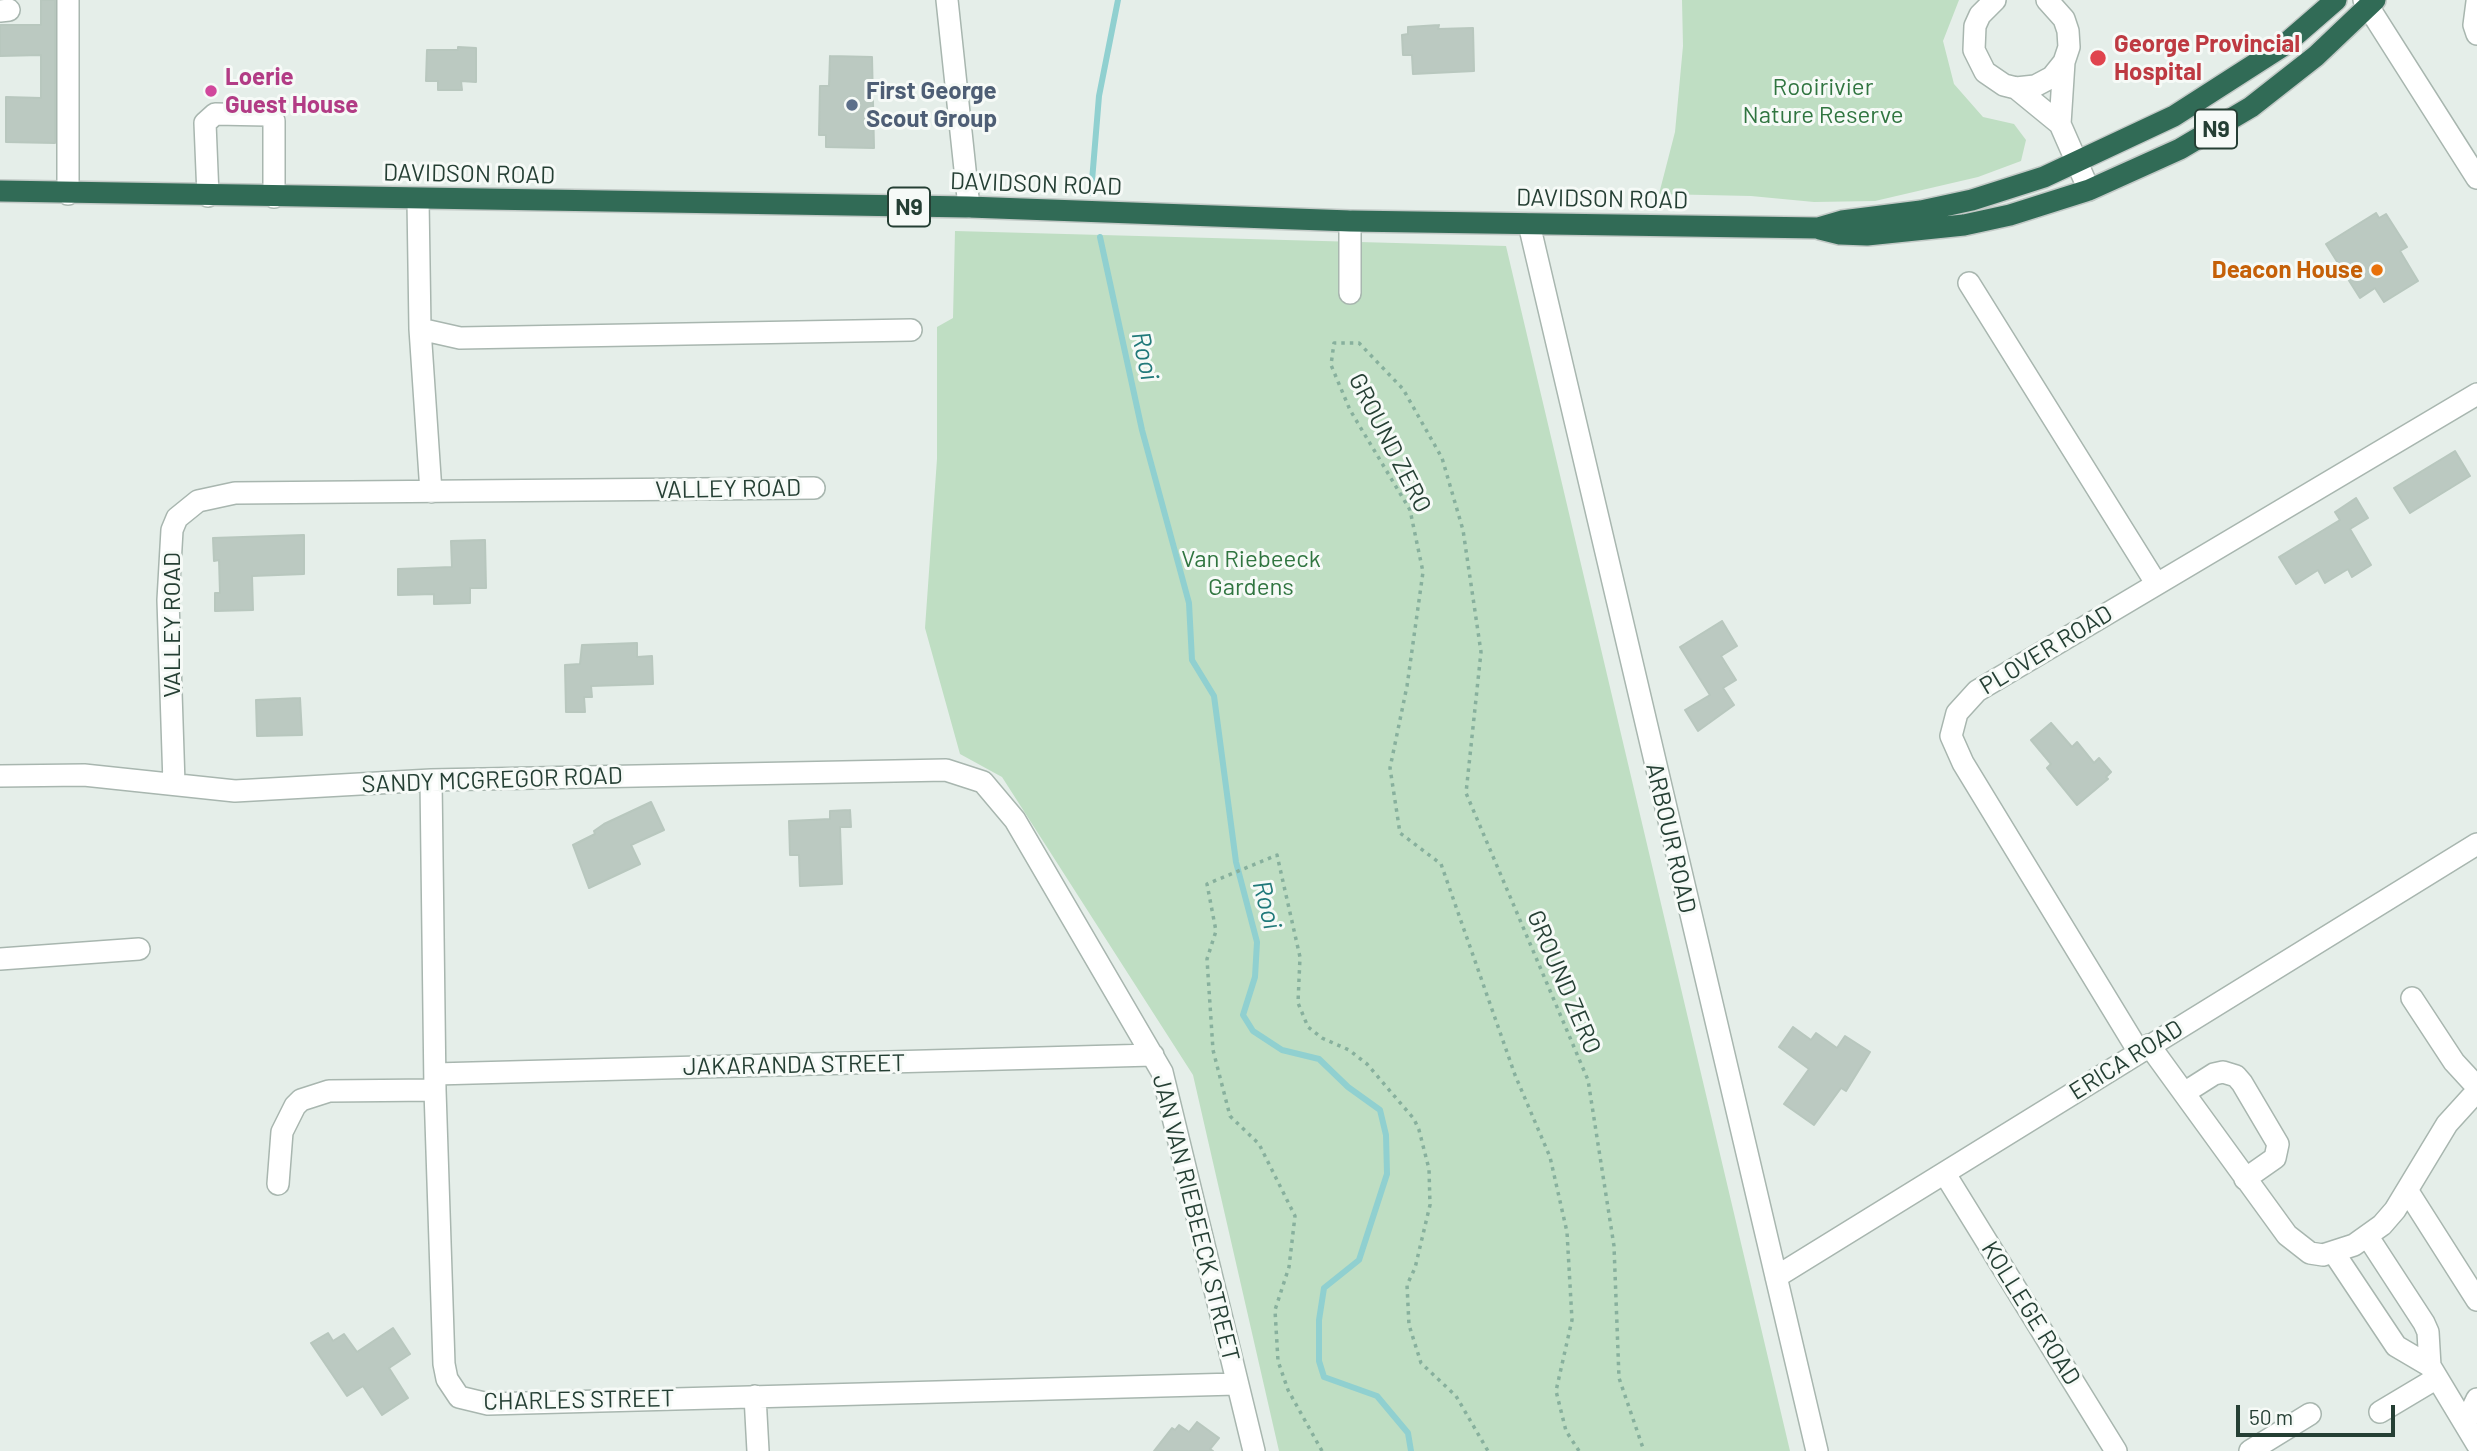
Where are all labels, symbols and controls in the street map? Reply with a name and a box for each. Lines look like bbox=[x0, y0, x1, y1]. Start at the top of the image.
place label: George Provincial Hospital bbox=[2114, 30, 2300, 86]
marker: George Provincial Hospital bbox=[2088, 48, 2108, 68]
place label: Loerie Guest House bbox=[225, 63, 358, 119]
park label: Rooirivier Nature Reserve bbox=[1743, 73, 1903, 129]
place label: First George Scout Group bbox=[866, 77, 997, 133]
marker: Loerie Guest House bbox=[203, 83, 219, 99]
marker: First George Scout Group bbox=[844, 97, 860, 113]
road number: N9 bbox=[2195, 110, 2237, 148]
street label: DAVIDSON ROAD bbox=[383, 158, 555, 190]
street label: DAVIDSON ROAD bbox=[950, 167, 1122, 201]
street label: DAVIDSON ROAD bbox=[1516, 183, 1688, 215]
road number: N9 bbox=[888, 188, 930, 227]
place label: Deacon House bbox=[2212, 256, 2363, 284]
marker: Deacon House bbox=[2369, 262, 2385, 278]
water label: Rooi bbox=[1125, 329, 1165, 383]
street label: GROUND ZERO bbox=[1343, 368, 1437, 518]
street label: VALLEY ROAD bbox=[655, 473, 801, 505]
park label: Van Riebeeck Gardens bbox=[1181, 545, 1321, 601]
street label: VALLEY ROAD bbox=[158, 552, 186, 698]
street label: PLOVER ROAD bbox=[1975, 599, 2117, 701]
street label: ARBOUR ROAD bbox=[1640, 760, 1702, 916]
street label: SANDY MCGREGOR ROAD bbox=[361, 761, 623, 799]
water label: Rooi bbox=[1246, 877, 1288, 933]
street label: GROUND ZERO bbox=[1521, 906, 1607, 1058]
street label: ERICA ROAD bbox=[2064, 1014, 2188, 1106]
street label: JAKARANDA STREET bbox=[683, 1049, 905, 1081]
street label: JAN VAN RIEBEECK STREET bbox=[1146, 1071, 1246, 1365]
street label: KOLLEGE ROAD bbox=[1975, 1236, 2087, 1390]
street label: CHARLES STREET bbox=[483, 1384, 675, 1416]
scale bar bbox=[2239, 1392, 2398, 1436]
text: 50 m bbox=[2249, 1404, 2293, 1429]

